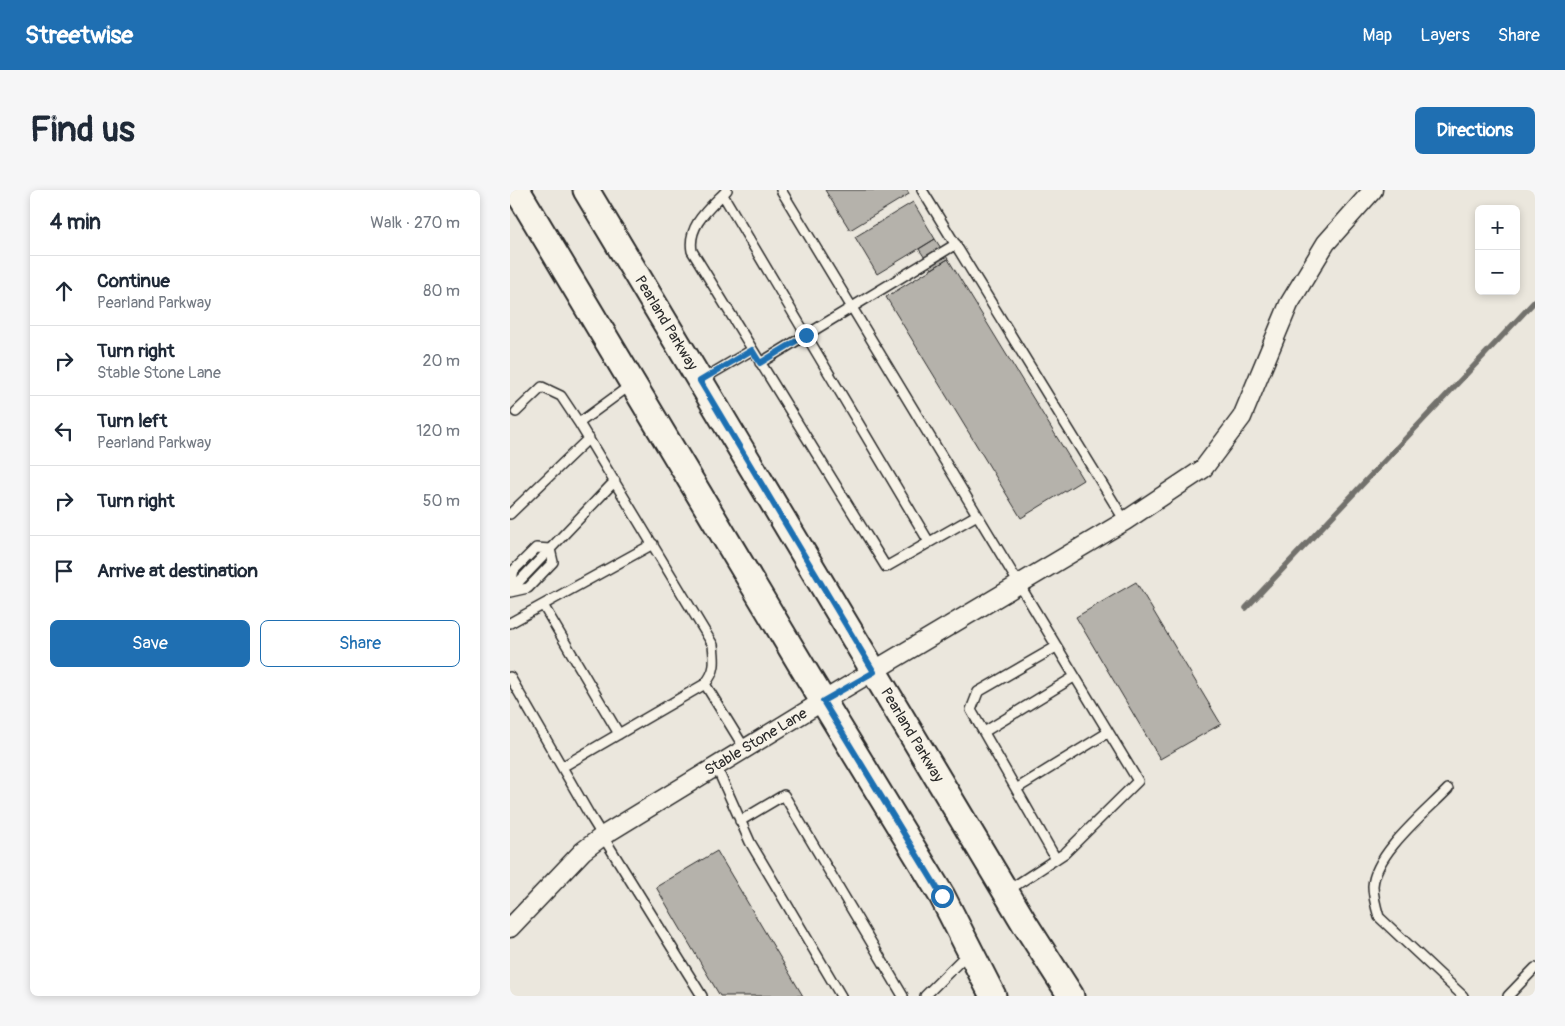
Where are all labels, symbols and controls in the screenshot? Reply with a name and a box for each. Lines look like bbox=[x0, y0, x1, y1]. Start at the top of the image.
text: Streetwise bbox=[25, 21, 133, 50]
text: Map bbox=[1363, 24, 1392, 47]
text: Layers bbox=[1420, 24, 1470, 47]
text: Share bbox=[1498, 24, 1540, 47]
button: Directions bbox=[1415, 107, 1535, 154]
text: Find us bbox=[30, 108, 135, 152]
map controls bbox=[1475, 205, 1520, 295]
button: + bbox=[1475, 205, 1520, 250]
text: 4 min bbox=[50, 209, 101, 236]
text: Walk · 270 m bbox=[370, 213, 460, 233]
button: − bbox=[1475, 250, 1520, 295]
text: Continue bbox=[97, 269, 170, 293]
street label: Pearland Parkway bbox=[630, 272, 702, 374]
icon: ahead bbox=[50, 277, 78, 305]
text: 80 m bbox=[423, 281, 460, 301]
text: Pearland Parkway bbox=[97, 293, 211, 313]
route end bbox=[795, 324, 818, 347]
text: Turn right bbox=[97, 339, 175, 363]
icon: right bbox=[50, 347, 78, 375]
text: 20 m bbox=[422, 351, 460, 371]
text: Stable Stone Lane bbox=[97, 363, 221, 383]
text: Turn left bbox=[97, 409, 167, 433]
icon: left bbox=[50, 417, 78, 445]
text: 120 m bbox=[416, 421, 460, 441]
text: Pearland Parkway bbox=[97, 433, 211, 453]
icon: right bbox=[50, 487, 78, 515]
text: Turn right bbox=[97, 489, 175, 513]
text: 50 m bbox=[423, 491, 460, 511]
icon: arrive bbox=[50, 557, 78, 585]
text: Arrive at destination bbox=[97, 559, 258, 583]
button: Save bbox=[50, 620, 250, 667]
button: Share bbox=[260, 620, 460, 667]
street label: Pearland Parkway bbox=[876, 684, 948, 786]
street label: Stable Stone Lane bbox=[701, 704, 811, 780]
route start bbox=[931, 885, 954, 908]

